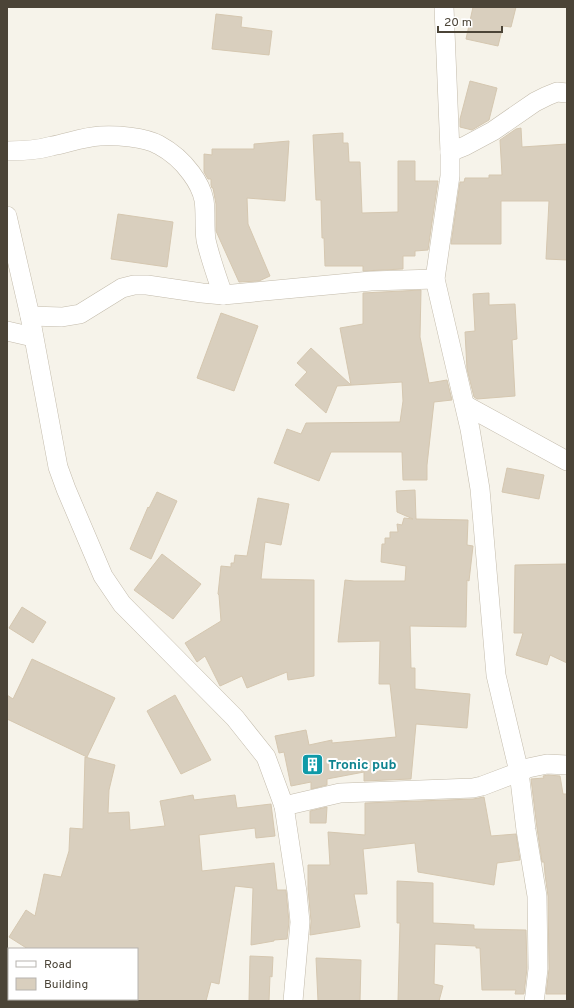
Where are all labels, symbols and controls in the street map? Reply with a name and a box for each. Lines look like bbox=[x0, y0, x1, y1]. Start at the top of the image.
scale bar bbox=[438, 8, 502, 34]
text: 20 m bbox=[444, 15, 472, 31]
building icon: Tronic pub bbox=[299, 752, 325, 778]
place label: Tronic pub bbox=[328, 757, 397, 774]
legend bbox=[8, 948, 138, 1000]
text: Road bbox=[44, 957, 72, 973]
text: Building bbox=[44, 977, 88, 993]

